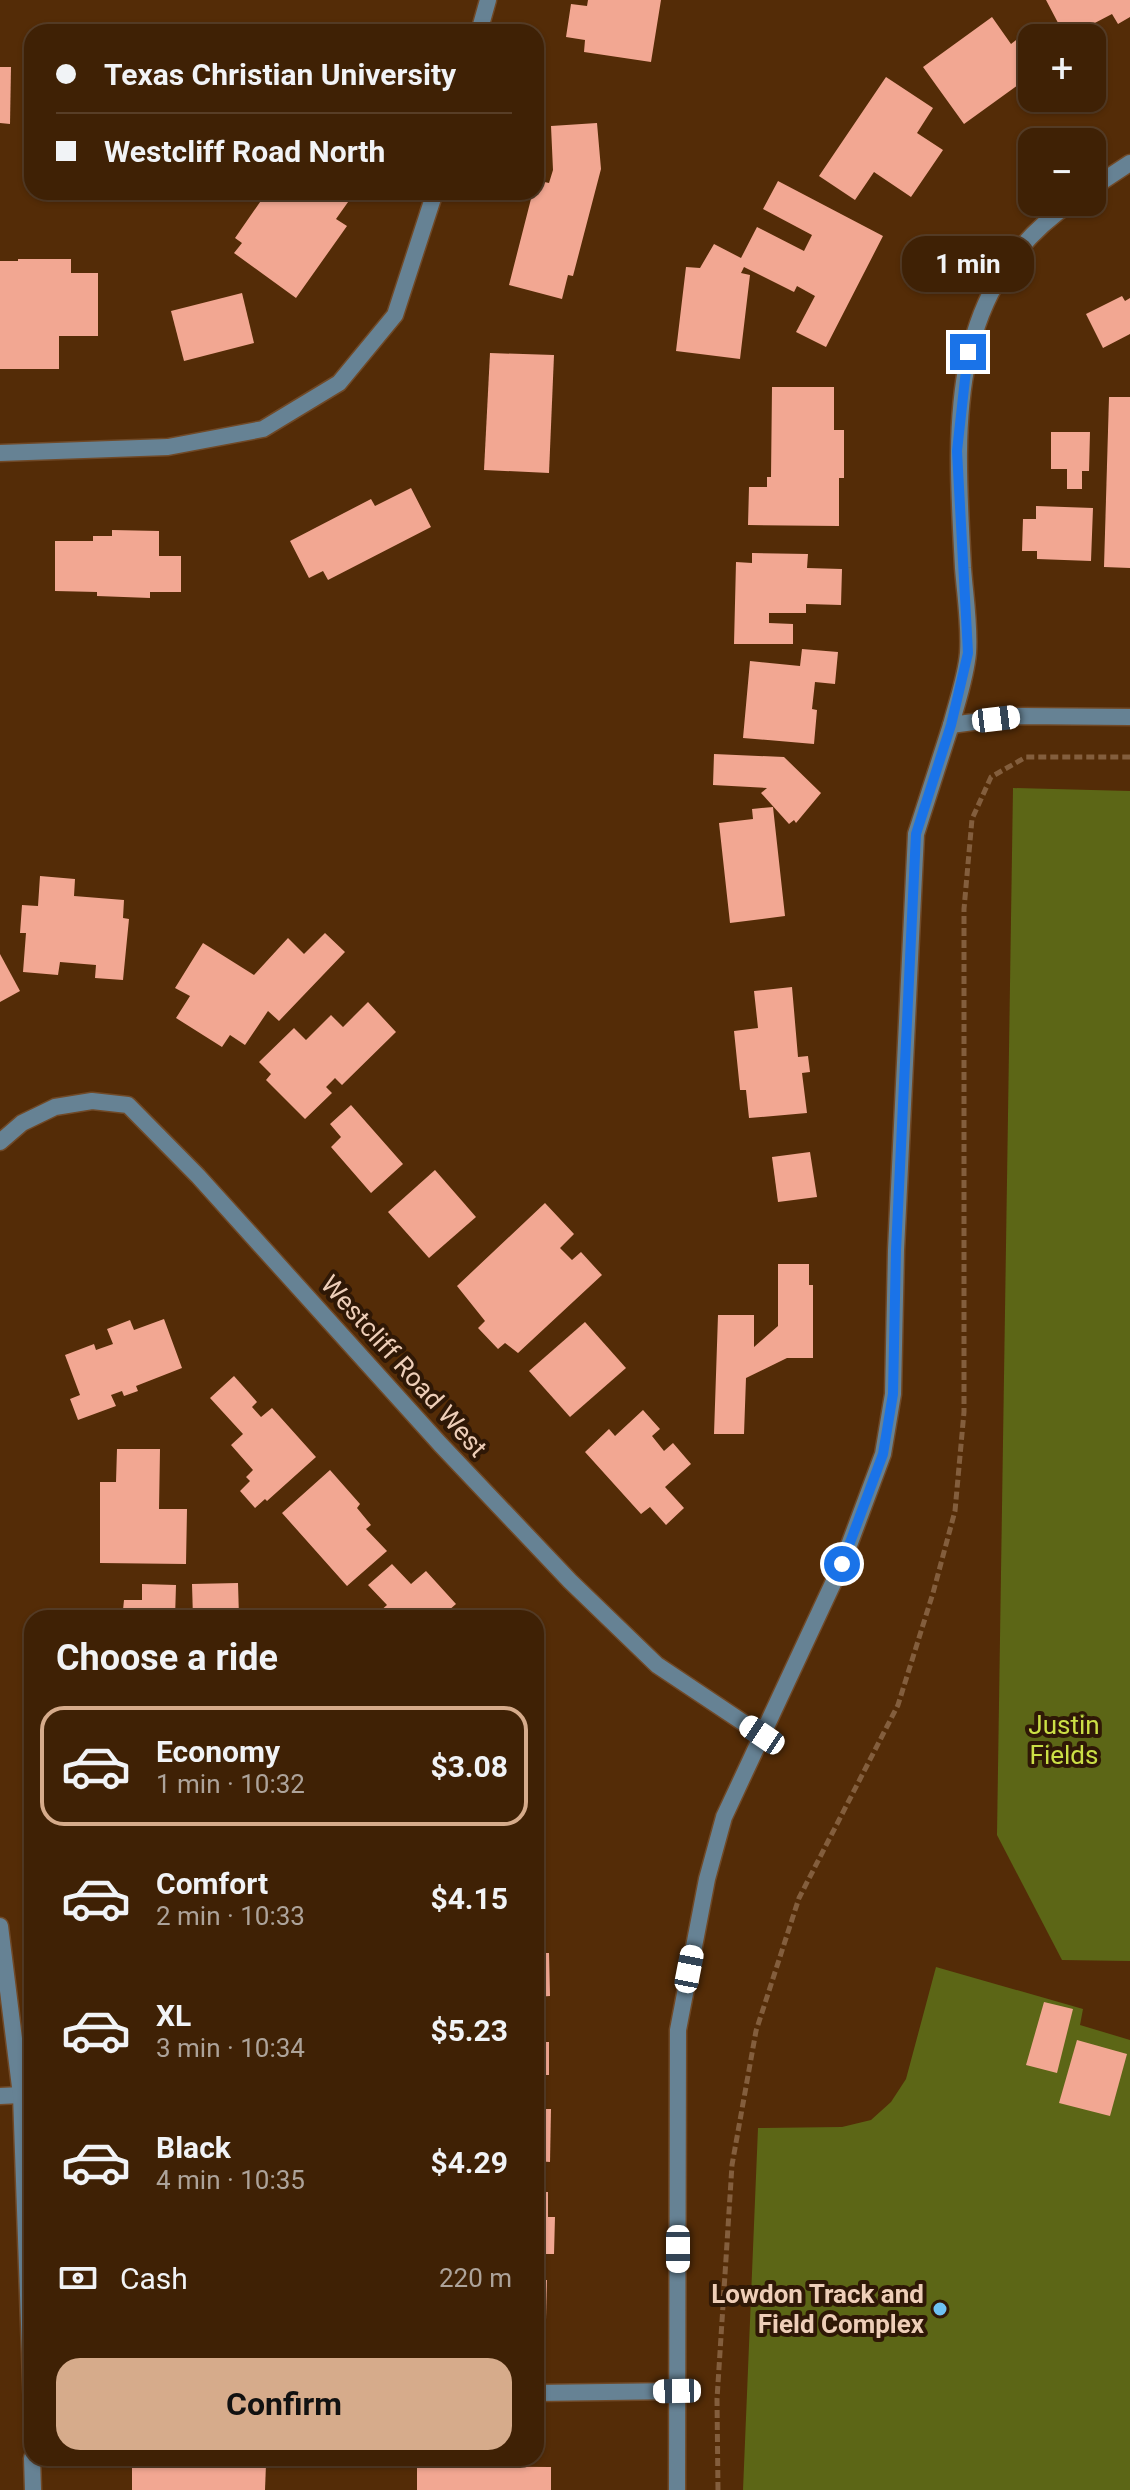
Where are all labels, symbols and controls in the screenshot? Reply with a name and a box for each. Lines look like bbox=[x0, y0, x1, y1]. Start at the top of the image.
map controls bbox=[1018, 24, 1106, 216]
button: + bbox=[1018, 24, 1106, 112]
text: Texas Christian University bbox=[104, 57, 456, 92]
button: − bbox=[1018, 128, 1106, 216]
text: Westcliff Road North bbox=[104, 134, 385, 169]
callout: 1 min bbox=[902, 236, 1034, 292]
text: 1 min bbox=[935, 249, 1001, 279]
route end bbox=[950, 334, 986, 370]
car bbox=[971, 704, 1021, 734]
street label: Westcliff Road West bbox=[315, 1269, 493, 1463]
route start bbox=[824, 1546, 860, 1582]
text: Choose a ride bbox=[56, 1637, 278, 1679]
park label: Justin Fields bbox=[1028, 1710, 1100, 1770]
car bbox=[735, 1712, 789, 1758]
icon: car bbox=[60, 1730, 132, 1802]
text: Economy bbox=[156, 1734, 280, 1769]
text: $3.08 bbox=[430, 1749, 508, 1784]
text: 1 min · 10:32 bbox=[156, 1769, 305, 1799]
icon: car bbox=[60, 1862, 132, 1934]
text: Comfort bbox=[156, 1866, 268, 1901]
text: $4.15 bbox=[430, 1881, 508, 1916]
text: 2 min · 10:33 bbox=[156, 1901, 305, 1931]
car bbox=[673, 1943, 705, 1995]
icon: car bbox=[60, 1994, 132, 2066]
text: XL bbox=[156, 1998, 191, 2033]
text: $5.23 bbox=[430, 2013, 508, 2048]
text: 3 min · 10:34 bbox=[156, 2033, 305, 2063]
icon: car bbox=[60, 2126, 132, 2198]
text: Black bbox=[156, 2130, 231, 2165]
text: $4.29 bbox=[430, 2145, 508, 2180]
text: 4 min · 10:35 bbox=[156, 2165, 305, 2195]
car bbox=[666, 2225, 690, 2273]
icon: cash bbox=[56, 2256, 100, 2300]
text: Cash bbox=[120, 2261, 188, 2296]
text: 220 m bbox=[439, 2263, 512, 2293]
place label: Lowdon Track and Field Complex bbox=[711, 2279, 925, 2339]
marker: Lowdon Track and Field Complex bbox=[931, 2300, 949, 2318]
button: Confirm bbox=[56, 2358, 512, 2450]
car bbox=[653, 2379, 701, 2403]

